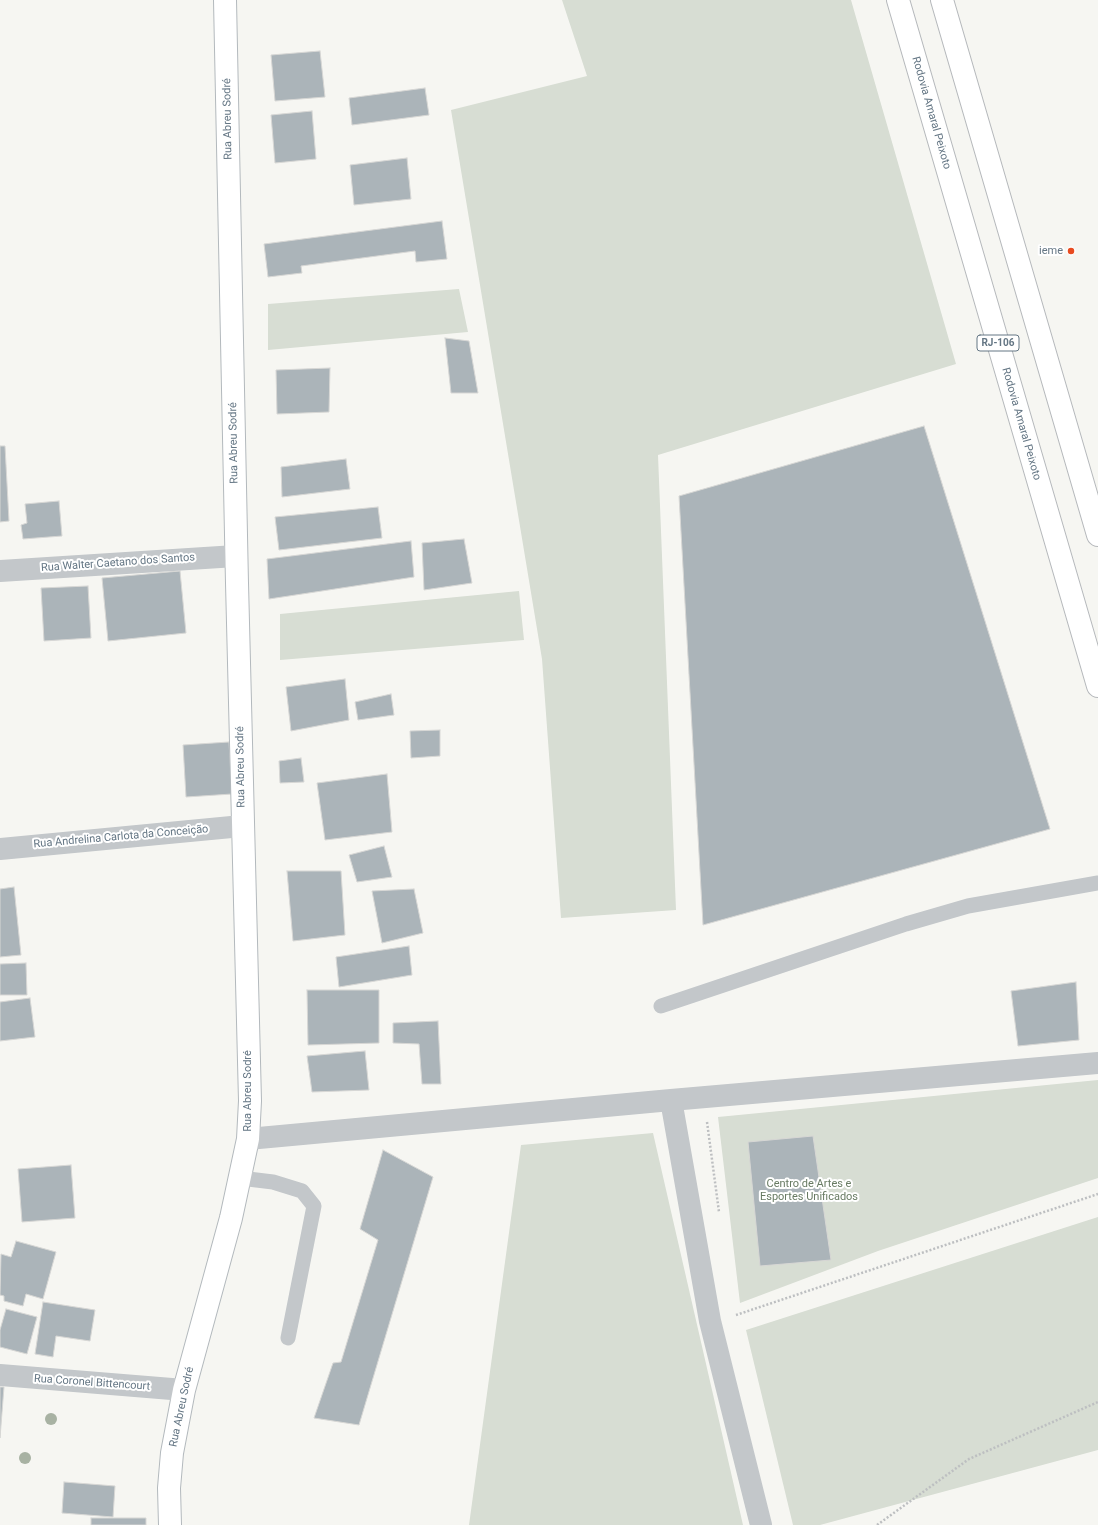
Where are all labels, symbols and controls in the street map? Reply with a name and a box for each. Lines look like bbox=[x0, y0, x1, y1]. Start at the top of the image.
street label: Rodovia Amaral Peixoto bbox=[909, 55, 953, 171]
street label: Rua Abreu Sodré bbox=[221, 78, 235, 160]
place label: ieme bbox=[1039, 244, 1063, 258]
marker: ieme bbox=[1066, 246, 1076, 256]
road number: RJ-106 bbox=[977, 335, 1019, 351]
street label: Rodovia Amaral Peixoto bbox=[999, 366, 1043, 482]
street label: Rua Abreu Sodré bbox=[227, 402, 241, 484]
street label: Rua Walter Caetano dos Santos bbox=[41, 551, 195, 575]
street label: Rua Abreu Sodré bbox=[234, 726, 248, 808]
street label: Rua Andrelina Carlota da Conceição bbox=[33, 823, 209, 851]
street label: Rua Abreu Sodré bbox=[241, 1050, 255, 1132]
park label: Centro de Artes e Esportes Unificados bbox=[760, 1177, 858, 1203]
street label: Rua Abreu Sodré bbox=[167, 1366, 197, 1448]
street label: Rua Coronel Bittencourt bbox=[33, 1372, 151, 1394]

